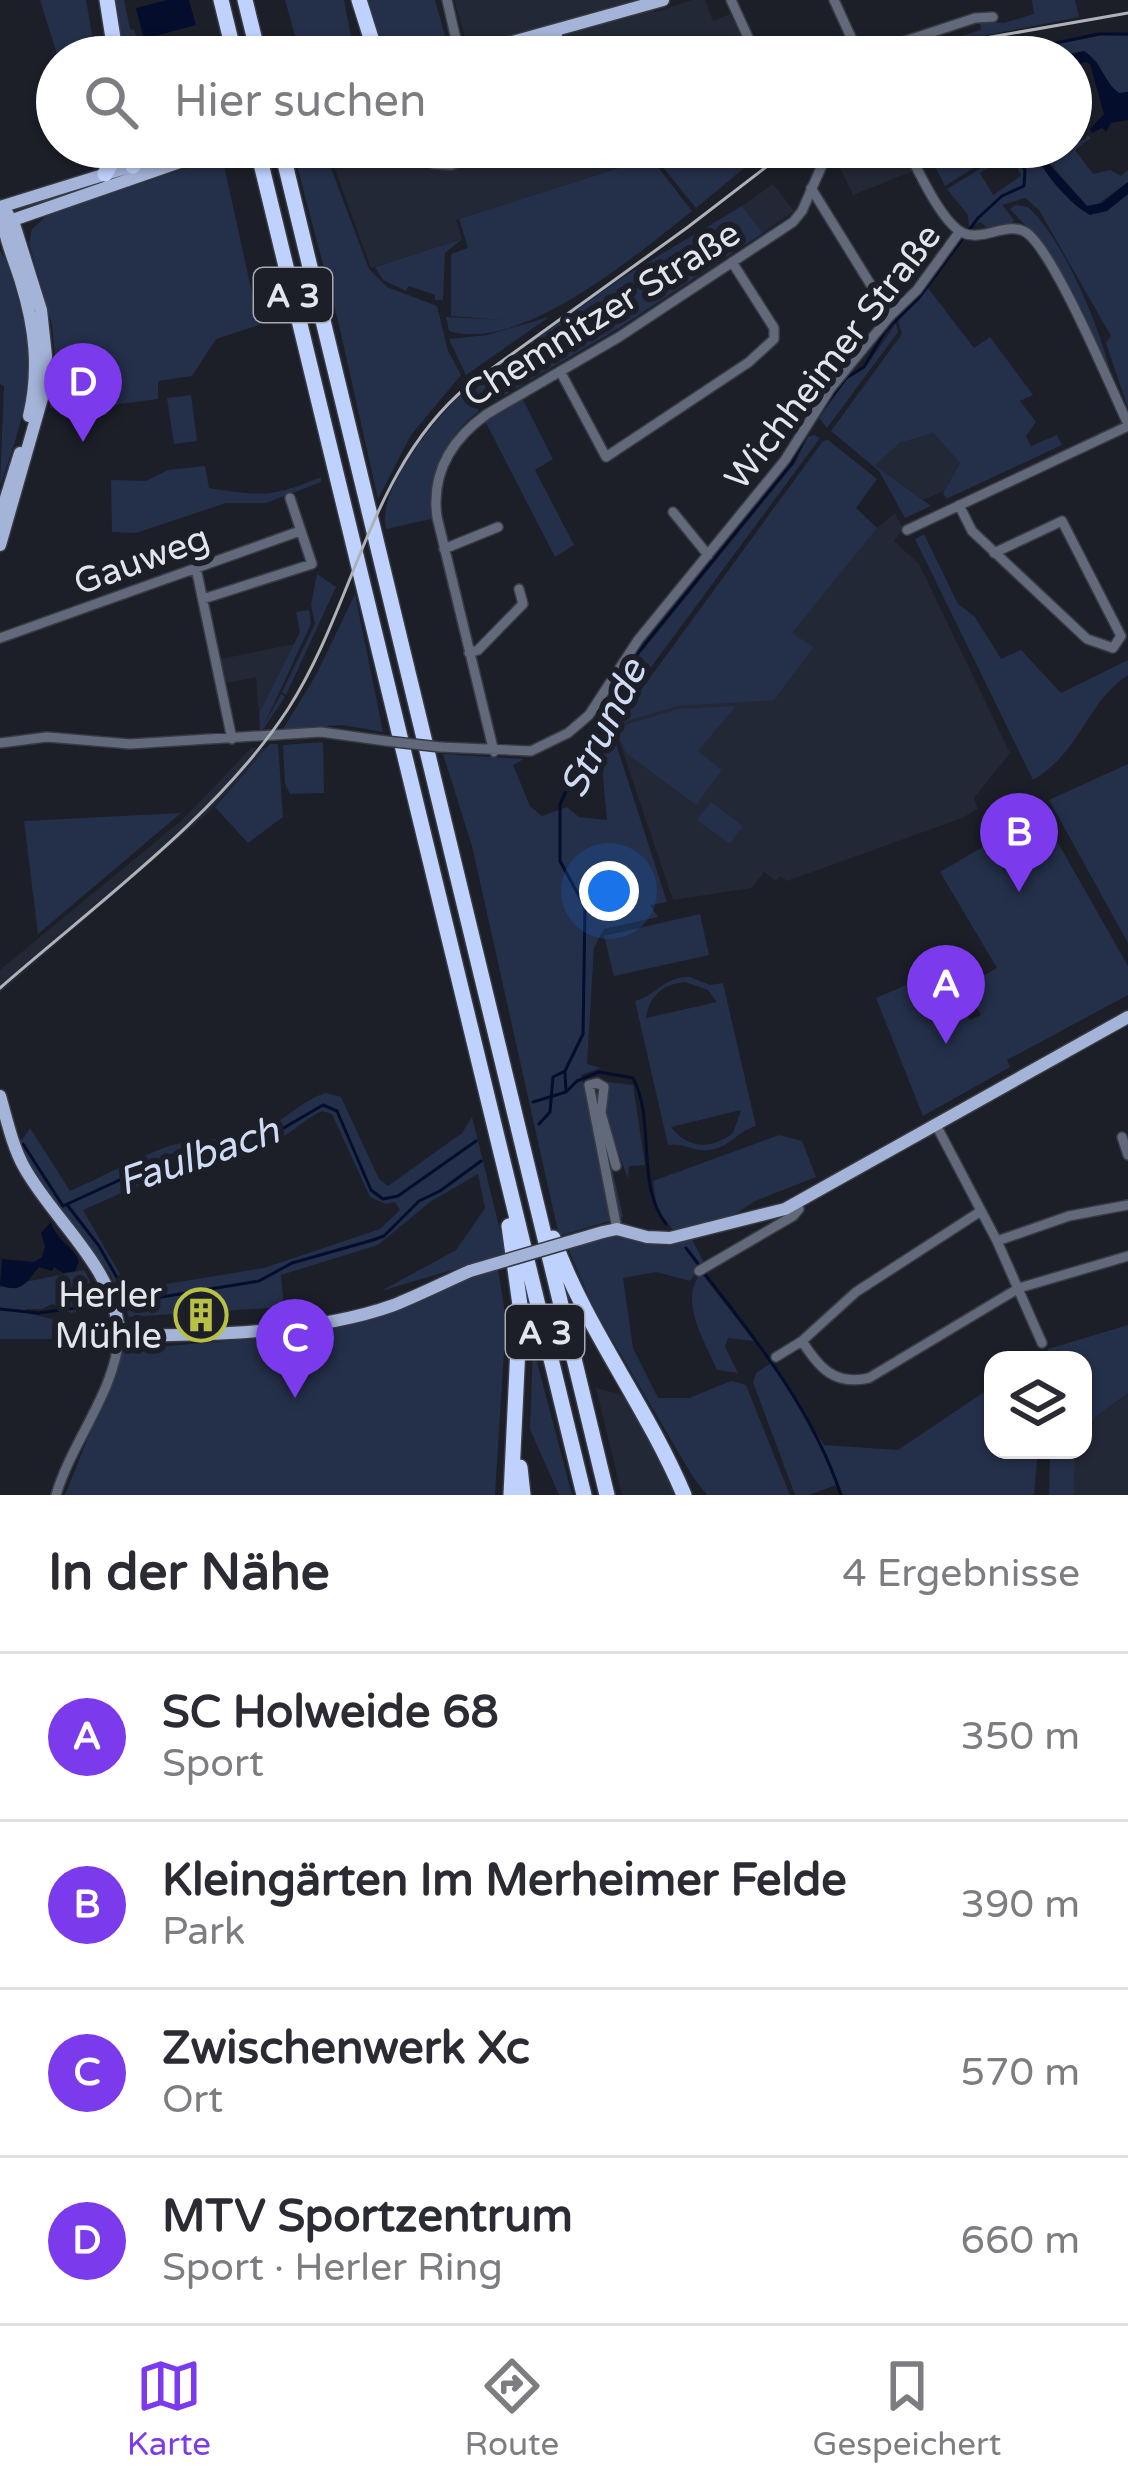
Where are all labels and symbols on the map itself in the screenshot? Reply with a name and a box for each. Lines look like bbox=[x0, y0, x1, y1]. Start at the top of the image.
street label: Chemnitzer Straße bbox=[456, 212, 748, 417]
street label: Wichheimer Straße bbox=[716, 215, 950, 498]
road number: A 3 bbox=[254, 268, 332, 322]
pin: D bbox=[44, 343, 122, 442]
street label: Gauweg bbox=[68, 516, 215, 605]
water label: Strunde bbox=[550, 650, 658, 805]
pin: B bbox=[980, 793, 1058, 892]
your location bbox=[579, 861, 639, 921]
pin: A bbox=[907, 945, 985, 1044]
water label: Faulbach bbox=[112, 1107, 286, 1206]
place label: Herler Mühle bbox=[55, 1274, 162, 1358]
building icon: Herler Mühle bbox=[173, 1287, 229, 1343]
pin: C bbox=[256, 1299, 334, 1398]
road number: A 3 bbox=[506, 1305, 584, 1359]

